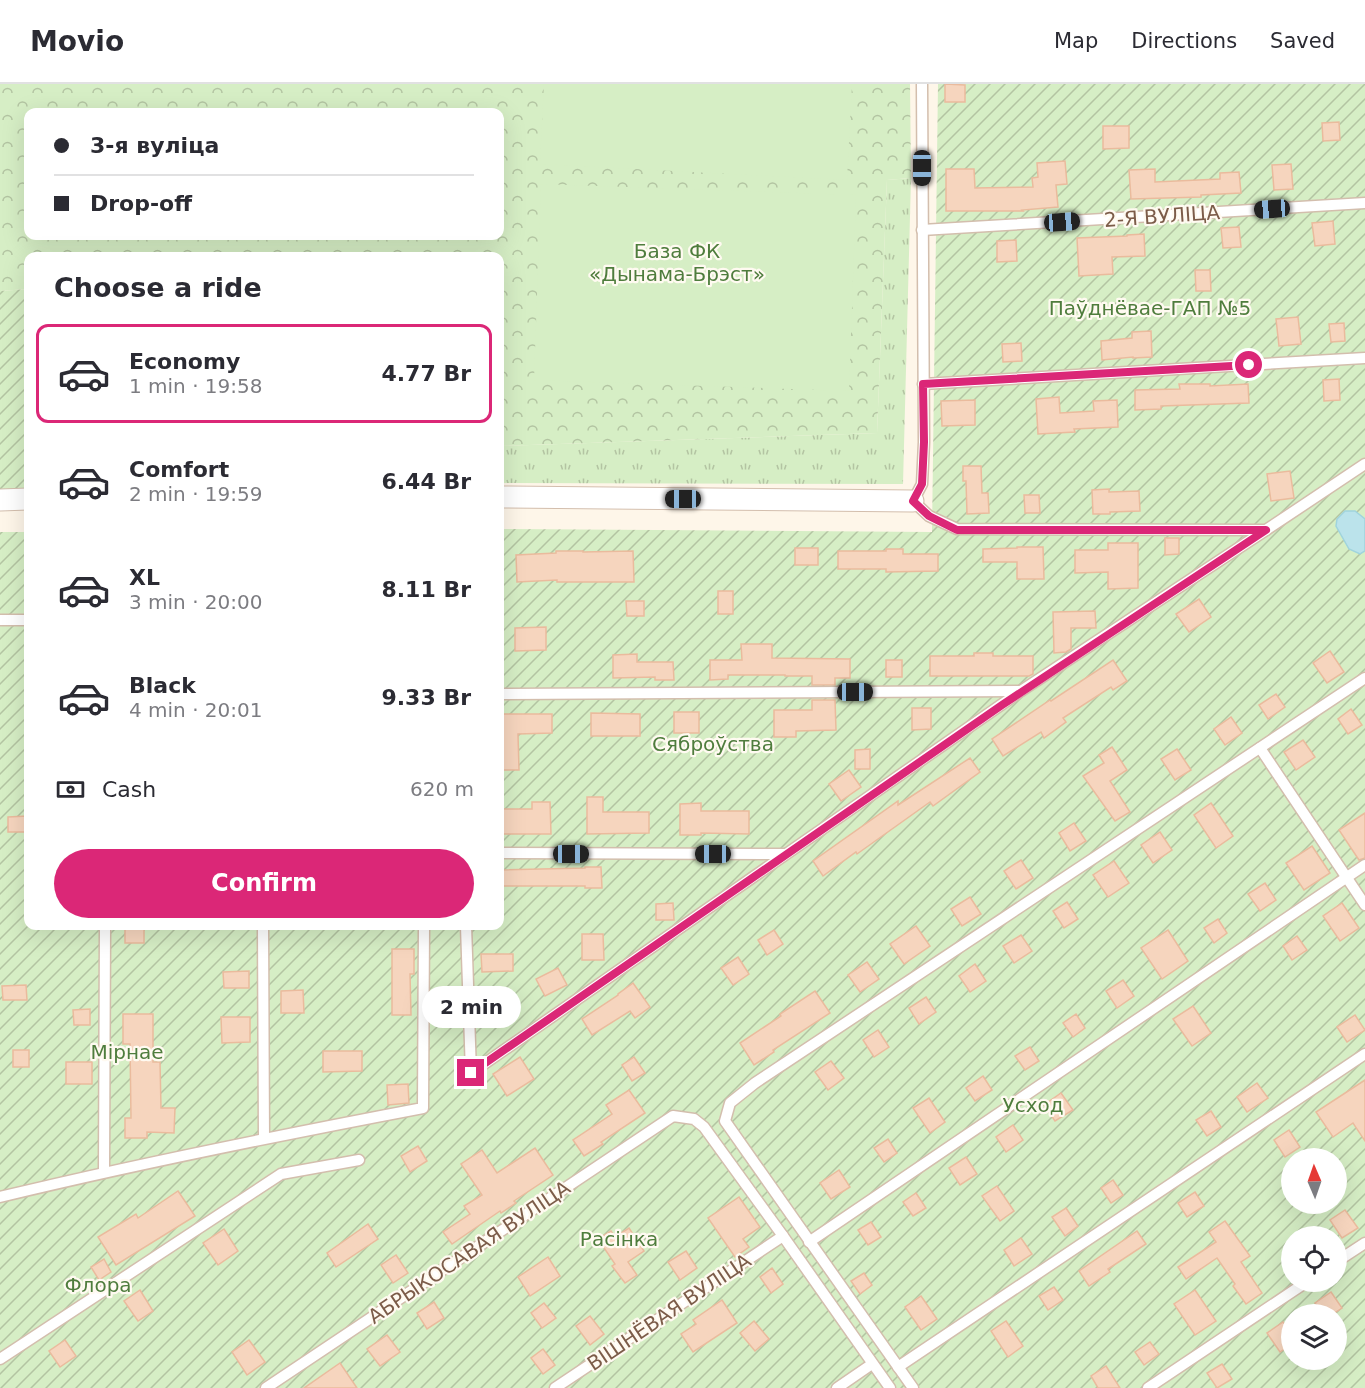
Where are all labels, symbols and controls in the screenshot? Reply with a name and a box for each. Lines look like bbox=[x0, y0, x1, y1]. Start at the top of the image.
text: Movio bbox=[30, 25, 124, 58]
text: Map bbox=[1054, 29, 1098, 53]
text: Directions bbox=[1131, 29, 1237, 53]
text: Saved bbox=[1270, 29, 1335, 53]
text: 3-я вуліца bbox=[90, 133, 219, 158]
car bbox=[913, 150, 931, 186]
text: Drop-off bbox=[90, 191, 192, 216]
car bbox=[1253, 199, 1291, 219]
street label: 2-Я ВУЛІЦА bbox=[1103, 200, 1221, 232]
car bbox=[1043, 212, 1081, 232]
park label: База ФК «Дынама-Брэст» bbox=[589, 239, 765, 286]
text: Choose a ride bbox=[54, 272, 262, 303]
park label: Паўднёвае-ГАП №5 bbox=[1049, 296, 1251, 320]
icon: car bbox=[57, 347, 111, 401]
text: Economy bbox=[129, 349, 240, 374]
route start bbox=[1235, 351, 1262, 378]
text: 4.77 Br bbox=[381, 361, 471, 386]
text: 1 min · 19:58 bbox=[129, 374, 263, 398]
icon: car bbox=[57, 455, 111, 509]
text: Comfort bbox=[129, 457, 229, 482]
text: 6.44 Br bbox=[381, 469, 471, 494]
text: 2 min · 19:59 bbox=[129, 482, 263, 506]
car bbox=[665, 490, 701, 508]
icon: car bbox=[57, 563, 111, 617]
text: XL bbox=[129, 565, 160, 590]
text: 8.11 Br bbox=[381, 577, 471, 602]
text: 3 min · 20:00 bbox=[129, 590, 263, 614]
icon: car bbox=[57, 671, 111, 725]
text: Black bbox=[129, 673, 196, 698]
car bbox=[837, 683, 873, 701]
text: 9.33 Br bbox=[381, 685, 471, 710]
text: 4 min · 20:01 bbox=[129, 698, 263, 722]
park label: Сяброўства bbox=[652, 732, 774, 756]
icon: cash bbox=[54, 773, 87, 806]
text: Cash bbox=[102, 777, 156, 802]
text: 620 m bbox=[410, 777, 474, 801]
car bbox=[553, 845, 589, 863]
car bbox=[695, 845, 731, 863]
button: Confirm bbox=[54, 849, 474, 918]
callout: 2 min bbox=[422, 986, 520, 1028]
text: 2 min bbox=[440, 995, 503, 1019]
park label: Мірнае bbox=[90, 1040, 164, 1064]
route end bbox=[457, 1059, 484, 1086]
park label: Усход bbox=[1002, 1093, 1064, 1117]
north arrow bbox=[1281, 1148, 1347, 1214]
map controls bbox=[1281, 1148, 1347, 1370]
street label: АБРЫКОСАВАЯ ВУЛІЦА bbox=[363, 1175, 575, 1329]
button: locate bbox=[1281, 1226, 1347, 1292]
park label: Расінка bbox=[580, 1227, 658, 1251]
street label: ВІШНЁВАЯ ВУЛІЦА bbox=[583, 1248, 756, 1376]
park label: Флора bbox=[64, 1273, 132, 1297]
button: layers bbox=[1281, 1304, 1347, 1370]

